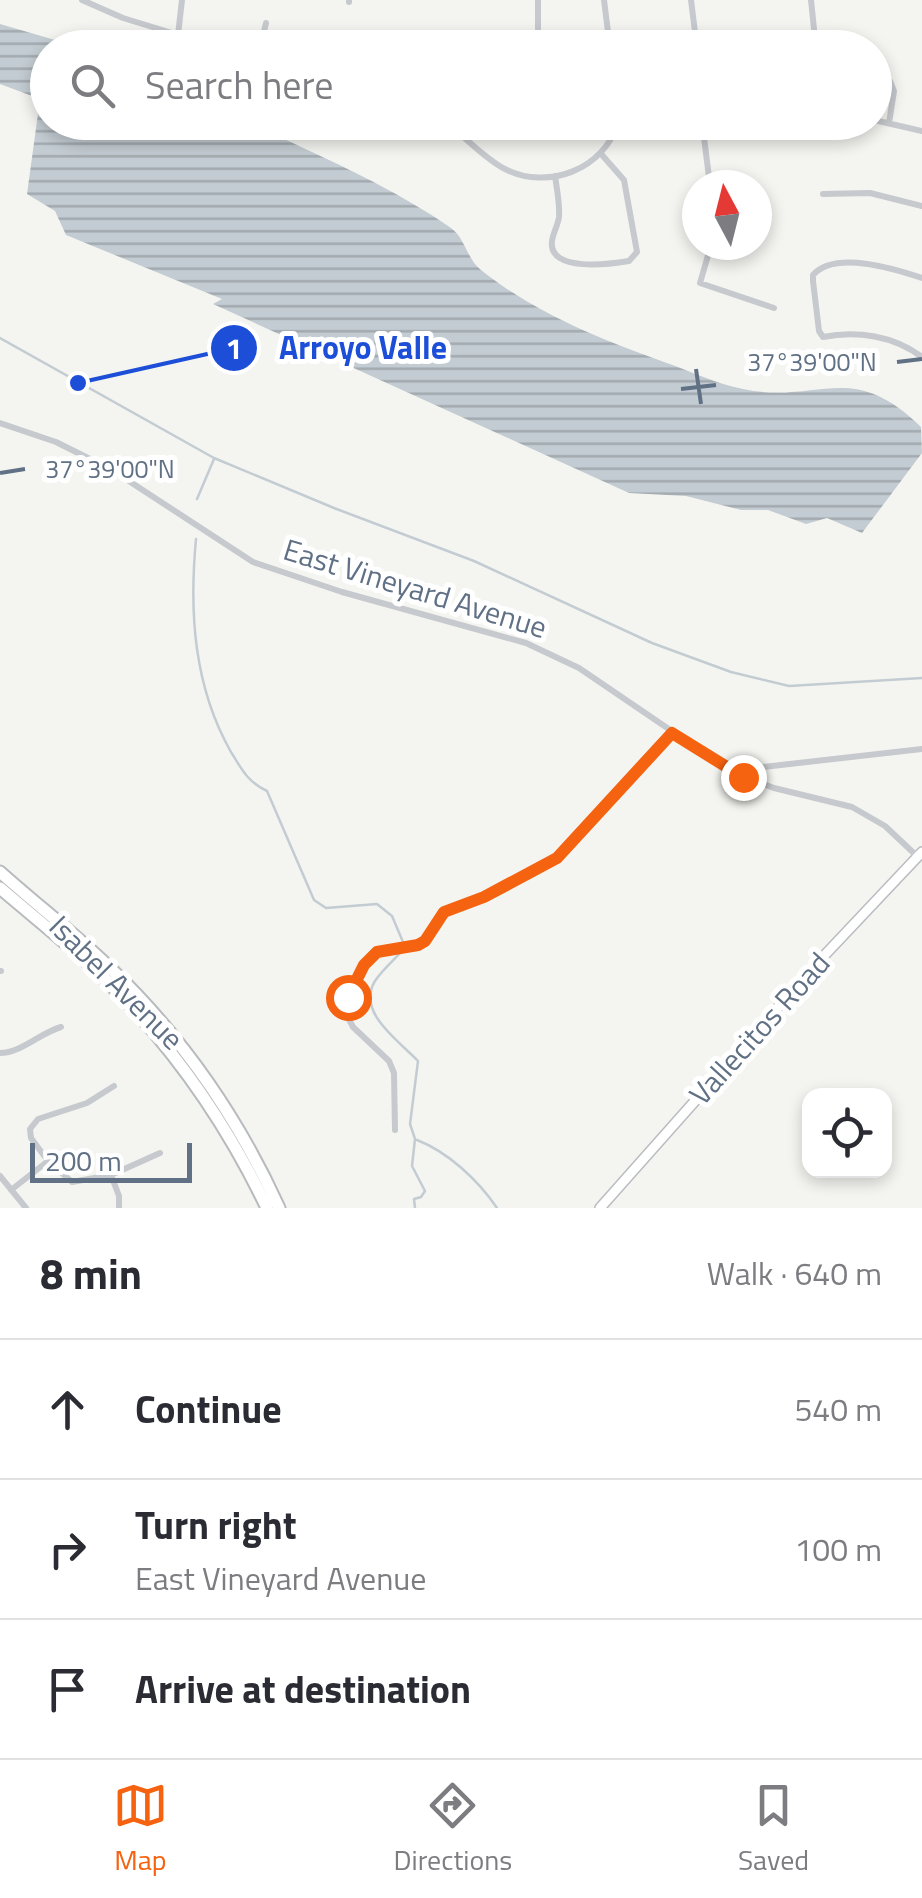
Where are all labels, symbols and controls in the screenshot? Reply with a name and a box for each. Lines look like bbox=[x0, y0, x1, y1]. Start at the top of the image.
search box bbox=[30, 30, 892, 140]
text: Search here bbox=[145, 56, 333, 114]
icon: search bbox=[65, 58, 120, 113]
north arrow bbox=[682, 170, 772, 260]
callout: Arroyo Valle bbox=[209, 317, 467, 379]
text: Arroyo Valle bbox=[279, 323, 447, 371]
text: 1 bbox=[226, 325, 242, 371]
text: 37°39'00"N bbox=[747, 343, 877, 381]
text: 37°39'00"N bbox=[45, 450, 175, 488]
street label: East Vineyard Avenue bbox=[278, 526, 553, 650]
route end bbox=[721, 755, 767, 801]
street label: Isabel Avenue bbox=[39, 904, 195, 1060]
street label: Vallecitos Road bbox=[678, 942, 841, 1115]
route start bbox=[326, 975, 372, 1021]
map controls bbox=[802, 1088, 892, 1178]
button: locate bbox=[802, 1088, 892, 1178]
scale bar bbox=[30, 1138, 192, 1182]
text: 200 m bbox=[45, 1139, 122, 1182]
text: 8 min bbox=[40, 1241, 142, 1305]
text: Walk · 640 m bbox=[707, 1249, 882, 1297]
text: Continue bbox=[135, 1380, 282, 1438]
icon: ahead bbox=[40, 1382, 95, 1437]
text: 540 m bbox=[794, 1385, 882, 1433]
text: Turn right bbox=[135, 1496, 297, 1554]
icon: right bbox=[40, 1522, 95, 1577]
text: 100 m bbox=[794, 1525, 882, 1573]
text: East Vineyard Avenue bbox=[135, 1554, 427, 1602]
text: Arrive at destination bbox=[135, 1660, 471, 1718]
icon: arrive bbox=[40, 1662, 95, 1717]
tab: Map bbox=[113, 1778, 168, 1881]
tab: Directions bbox=[394, 1778, 512, 1881]
tab: Saved bbox=[738, 1778, 809, 1881]

